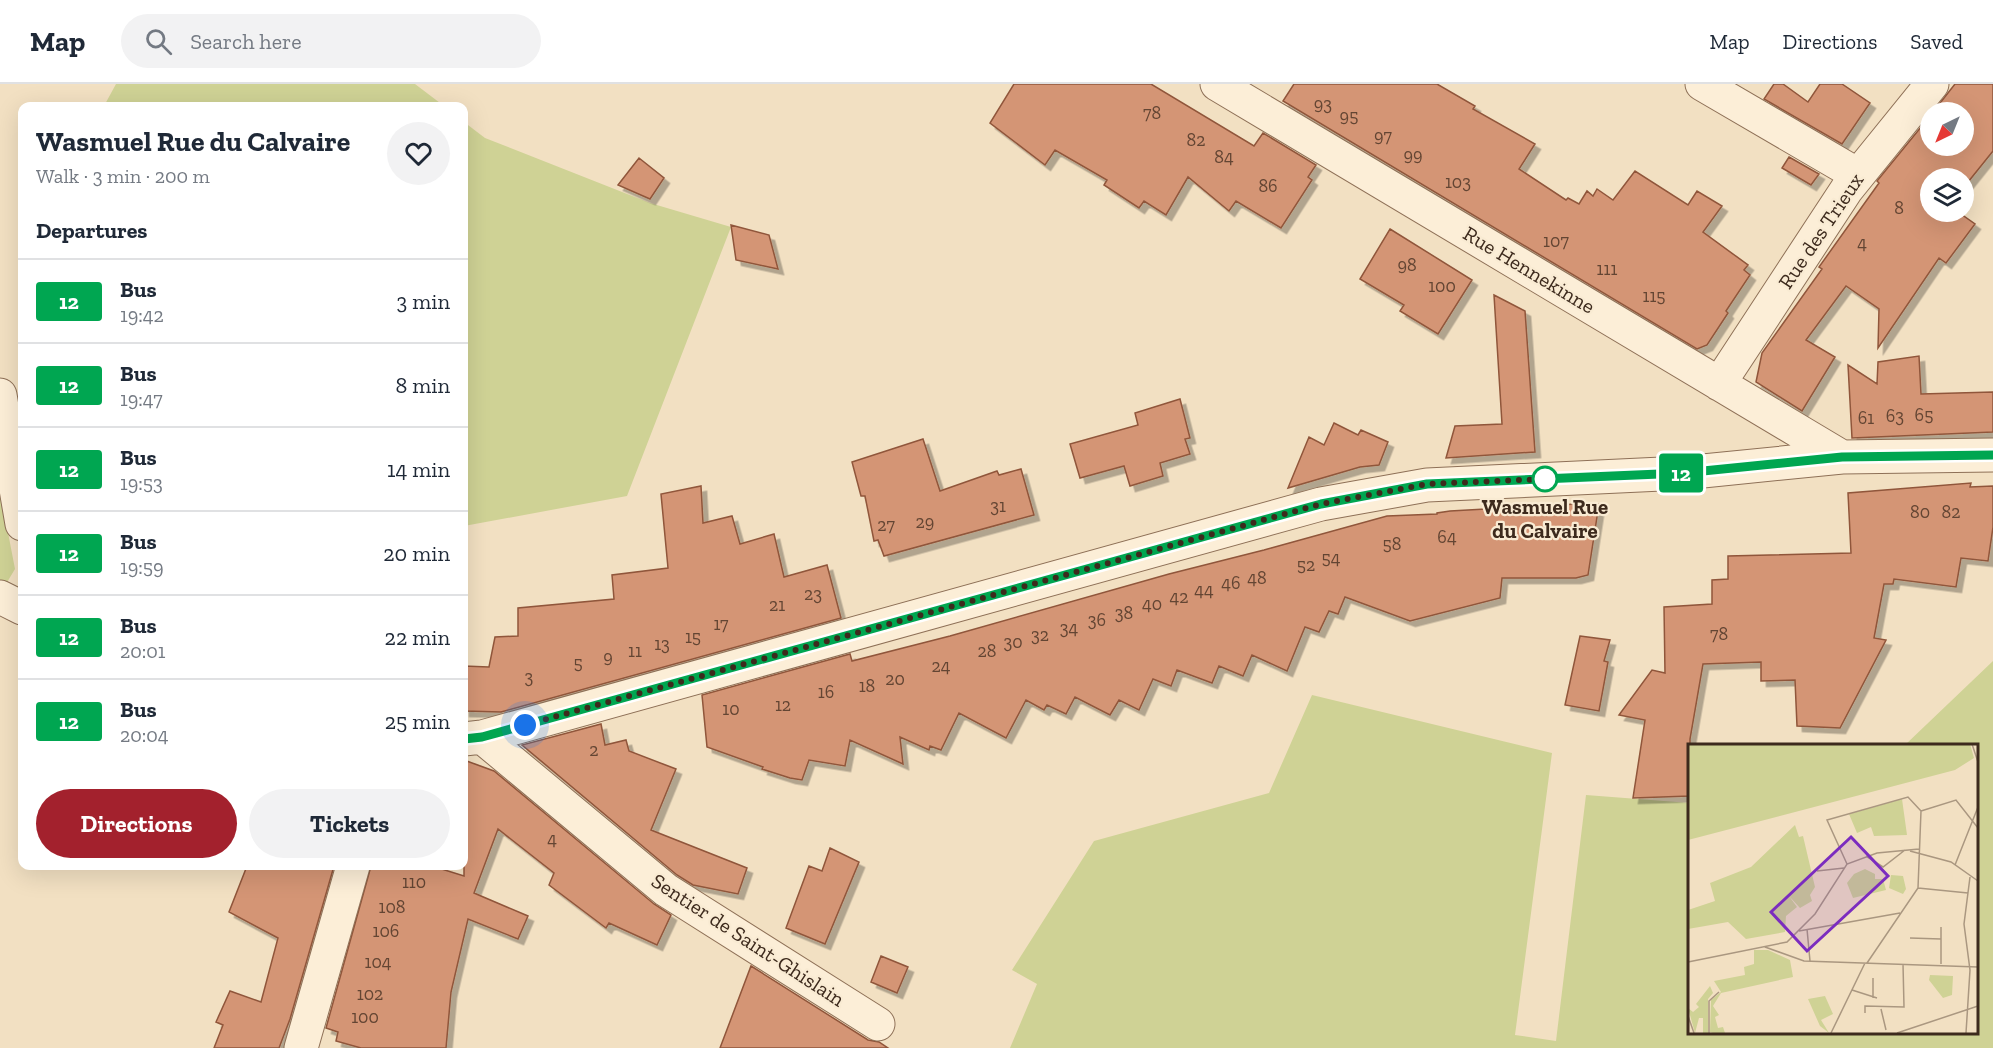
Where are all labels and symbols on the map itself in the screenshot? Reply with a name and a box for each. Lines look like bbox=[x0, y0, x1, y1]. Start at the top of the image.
house number: 93 bbox=[1314, 93, 1332, 115]
house number: 78 bbox=[1143, 102, 1161, 124]
north arrow bbox=[1920, 102, 1974, 156]
house number: 95 bbox=[1340, 105, 1358, 127]
house number: 97 bbox=[1374, 125, 1393, 147]
house number: 82 bbox=[1187, 129, 1205, 151]
house number: 99 bbox=[1403, 144, 1423, 166]
house number: 84 bbox=[1214, 146, 1234, 168]
street label: Rue des Trieux bbox=[1773, 168, 1869, 293]
house number: 103 bbox=[1445, 171, 1471, 193]
house number: 86 bbox=[1258, 175, 1278, 197]
house number: 8 bbox=[1894, 197, 1904, 219]
street label: Rue Hennekinne bbox=[1459, 220, 1600, 319]
house number: 107 bbox=[1543, 230, 1569, 252]
house number: 4 bbox=[1857, 232, 1867, 254]
house number: 98 bbox=[1397, 254, 1417, 276]
house number: 111 bbox=[1597, 258, 1617, 280]
house number: 100 bbox=[1428, 275, 1456, 297]
house number: 115 bbox=[1642, 285, 1666, 307]
house number: 65 bbox=[1915, 404, 1933, 426]
house number: 63 bbox=[1886, 405, 1904, 427]
house number: 61 bbox=[1858, 407, 1874, 429]
line badge: 12 bbox=[1654, 454, 1708, 492]
marker: Wasmuel Rue du Calvaire bbox=[1532, 466, 1558, 492]
place label: Wasmuel Rue du Calvaire bbox=[1482, 494, 1608, 543]
house number: 31 bbox=[990, 495, 1006, 517]
house number: 80 bbox=[1910, 501, 1930, 523]
house number: 82 bbox=[1942, 501, 1960, 523]
house number: 29 bbox=[916, 511, 934, 533]
house number: 27 bbox=[877, 514, 895, 536]
house number: 64 bbox=[1437, 526, 1457, 548]
house number: 58 bbox=[1383, 533, 1401, 555]
house number: 54 bbox=[1322, 547, 1341, 569]
house number: 52 bbox=[1297, 554, 1315, 576]
house number: 48 bbox=[1247, 567, 1267, 589]
house number: 46 bbox=[1221, 572, 1241, 594]
house number: 44 bbox=[1194, 579, 1214, 601]
house number: 23 bbox=[804, 583, 822, 605]
house number: 42 bbox=[1170, 586, 1188, 608]
house number: 40 bbox=[1142, 593, 1162, 615]
house number: 21 bbox=[769, 594, 785, 616]
house number: 38 bbox=[1115, 602, 1133, 624]
house number: 36 bbox=[1088, 609, 1106, 631]
house number: 17 bbox=[713, 613, 729, 635]
house number: 34 bbox=[1060, 617, 1079, 639]
house number: 78 bbox=[1710, 623, 1728, 645]
house number: 32 bbox=[1031, 624, 1049, 646]
house number: 15 bbox=[685, 626, 701, 648]
house number: 30 bbox=[1003, 631, 1023, 653]
house number: 13 bbox=[654, 633, 670, 655]
house number: 11 bbox=[628, 640, 642, 662]
house number: 28 bbox=[978, 640, 996, 662]
house number: 9 bbox=[603, 646, 613, 668]
house number: 5 bbox=[573, 652, 583, 674]
house number: 24 bbox=[932, 655, 951, 677]
house number: 3 bbox=[525, 666, 534, 688]
house number: 20 bbox=[885, 668, 905, 690]
house number: 18 bbox=[859, 675, 875, 697]
house number: 16 bbox=[818, 681, 834, 703]
house number: 12 bbox=[775, 694, 791, 716]
house number: 10 bbox=[722, 698, 740, 720]
your location bbox=[510, 710, 540, 740]
house number: 2 bbox=[589, 739, 599, 761]
inset map bbox=[1688, 744, 1978, 1033]
house number: 4 bbox=[547, 828, 557, 850]
street label: Sentier de Saint-Ghislain bbox=[647, 868, 850, 1011]
house number: 110 bbox=[402, 871, 426, 893]
house number: 108 bbox=[379, 896, 405, 918]
house number: 106 bbox=[373, 920, 399, 942]
house number: 104 bbox=[365, 951, 392, 973]
house number: 102 bbox=[357, 983, 383, 1005]
house number: 100 bbox=[351, 1006, 379, 1028]

